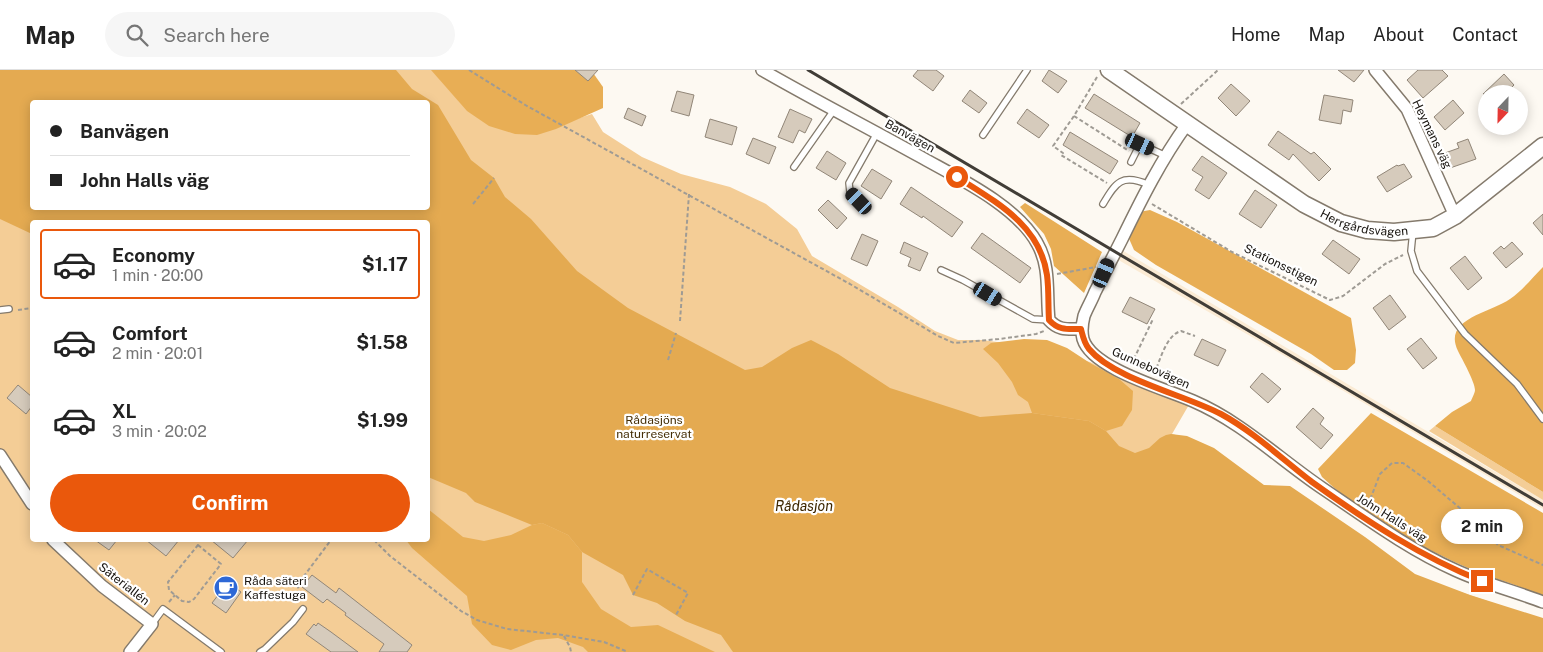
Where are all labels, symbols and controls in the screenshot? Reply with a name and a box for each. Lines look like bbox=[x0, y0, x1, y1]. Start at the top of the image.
search box bbox=[105, 12, 455, 57]
text: Map bbox=[25, 21, 75, 49]
icon: search bbox=[123, 21, 151, 49]
text: Search here bbox=[163, 24, 270, 46]
text: Home bbox=[1231, 24, 1281, 45]
text: Map bbox=[1309, 24, 1345, 45]
text: About bbox=[1373, 24, 1424, 45]
text: Contact bbox=[1452, 24, 1518, 45]
north arrow bbox=[1478, 85, 1528, 135]
map controls bbox=[1478, 85, 1528, 135]
street label: Heymans väg bbox=[1409, 97, 1455, 171]
street label: Banvägen bbox=[883, 117, 937, 155]
text: Banvägen bbox=[80, 120, 169, 142]
car bbox=[1123, 131, 1156, 157]
route start bbox=[946, 166, 968, 188]
text: John Halls väg bbox=[80, 169, 209, 191]
car bbox=[843, 185, 874, 217]
street label: Herrgårdsvägen bbox=[1318, 207, 1409, 239]
street label: Stationsstigen bbox=[1242, 241, 1320, 289]
icon: car bbox=[52, 242, 97, 287]
text: Economy bbox=[112, 244, 195, 266]
text: $1.17 bbox=[362, 253, 408, 275]
car bbox=[1091, 256, 1116, 290]
text: 1 min · 20:00 bbox=[112, 266, 203, 285]
car bbox=[971, 280, 1004, 308]
icon: car bbox=[52, 320, 97, 365]
text: Comfort bbox=[112, 322, 188, 344]
text: $1.58 bbox=[356, 331, 408, 353]
text: 2 min · 20:01 bbox=[112, 344, 203, 363]
street label: Gunnebovägen bbox=[1110, 345, 1192, 391]
icon: car bbox=[52, 398, 97, 443]
text: XL bbox=[112, 400, 137, 422]
text: $1.99 bbox=[357, 409, 408, 431]
park label: Rådasjöns naturreservat bbox=[616, 413, 692, 441]
text: 3 min · 20:02 bbox=[112, 422, 207, 441]
button: Confirm bbox=[50, 474, 410, 532]
street label: John Halls väg bbox=[1354, 491, 1430, 545]
water label: Rådasjön bbox=[775, 498, 833, 514]
callout: 2 min bbox=[1441, 508, 1523, 544]
text: 2 min bbox=[1461, 517, 1503, 536]
street label: Säteriallén bbox=[96, 560, 152, 608]
route end bbox=[1471, 570, 1493, 592]
place label: Råda säteri Kaffestuga bbox=[244, 574, 307, 602]
cafe icon: Råda säteri Kaffestuga bbox=[213, 575, 239, 601]

